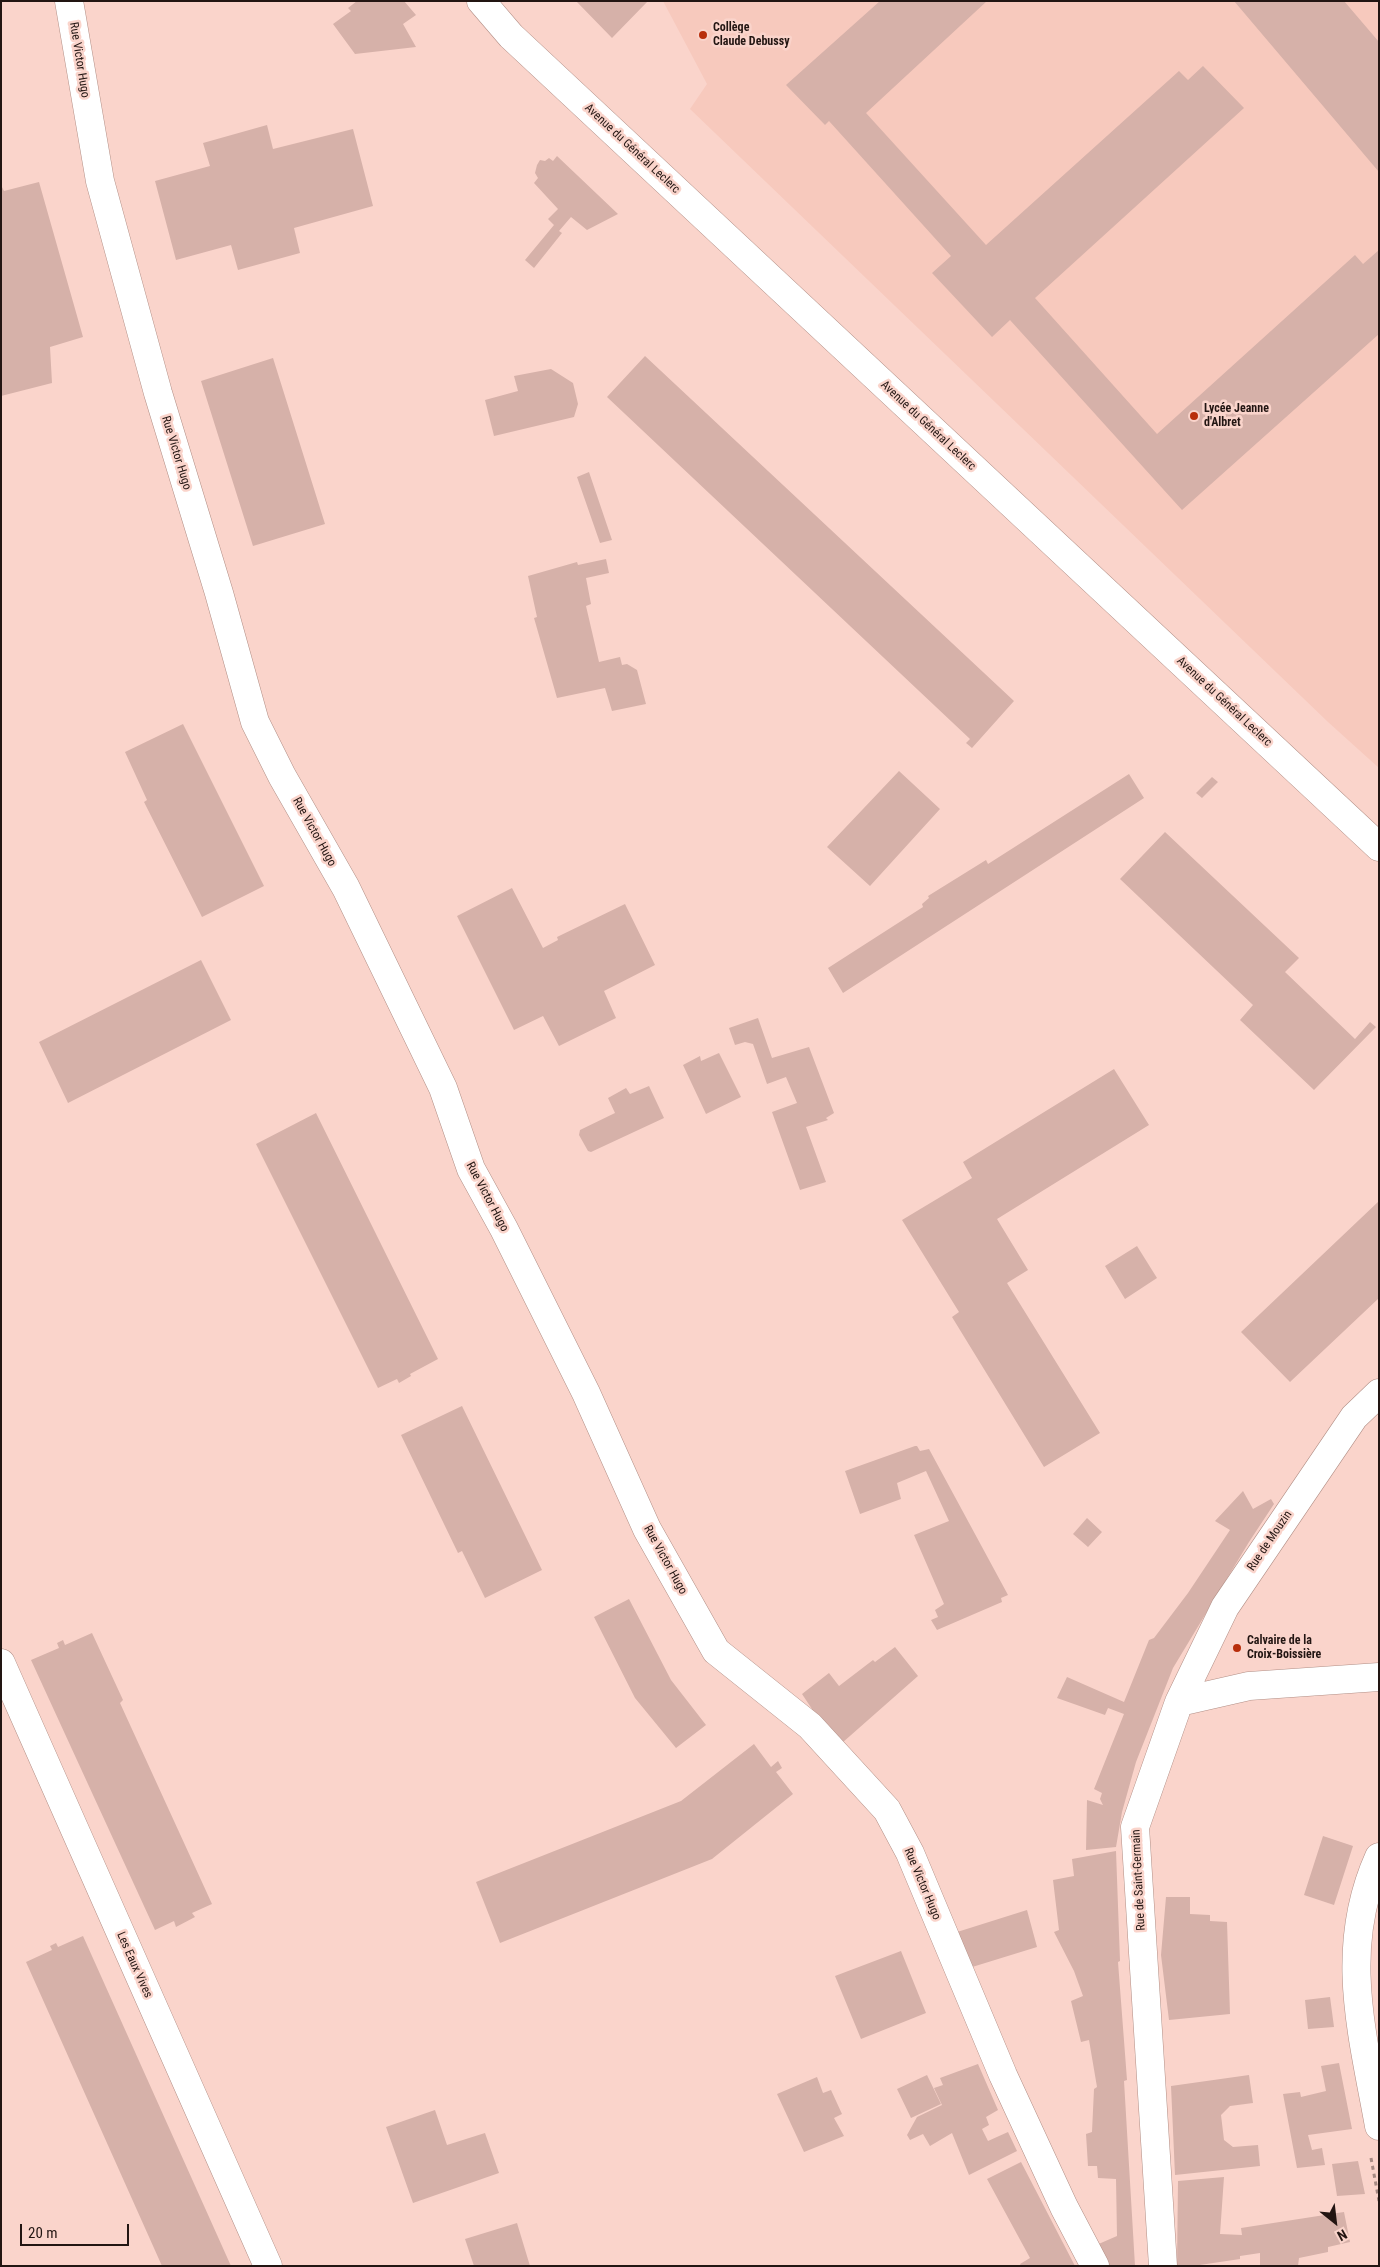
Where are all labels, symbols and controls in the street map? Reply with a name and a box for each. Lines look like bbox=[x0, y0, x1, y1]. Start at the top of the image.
street label: Rue Victor Hugo bbox=[66, 21, 92, 99]
place label: Collège Claude Debussy bbox=[713, 21, 789, 49]
marker: Collège Claude Debussy bbox=[697, 29, 709, 41]
street label: Avenue du Général Leclerc bbox=[581, 101, 683, 197]
street label: Avenue du Général Leclerc bbox=[877, 378, 979, 474]
place label: Lycée Jeanne d'Albret bbox=[1204, 402, 1269, 430]
marker: Lycée Jeanne d'Albret bbox=[1188, 410, 1200, 422]
street label: Rue Victor Hugo bbox=[158, 414, 194, 492]
street label: Avenue du Général Leclerc bbox=[1173, 654, 1275, 750]
street label: Rue Victor Hugo bbox=[289, 795, 339, 869]
street label: Rue Victor Hugo bbox=[463, 1160, 511, 1234]
street label: Rue de Mouzin bbox=[1245, 1508, 1295, 1574]
street label: Rue Victor Hugo bbox=[640, 1523, 690, 1597]
place label: Calvaire de la Croix-Boissière bbox=[1247, 1634, 1321, 1662]
marker: Calvaire de la Croix-Boissière bbox=[1231, 1642, 1243, 1654]
street label: Rue de Saint-Germain bbox=[1129, 1829, 1149, 1931]
street label: Rue Victor Hugo bbox=[900, 1846, 944, 1922]
street label: Les Eaux Vives bbox=[113, 1930, 155, 2000]
north arrow bbox=[1310, 2197, 1360, 2247]
scale bar bbox=[22, 2214, 131, 2246]
text: 20 m bbox=[28, 2224, 58, 2242]
text: N bbox=[1335, 2226, 1350, 2244]

